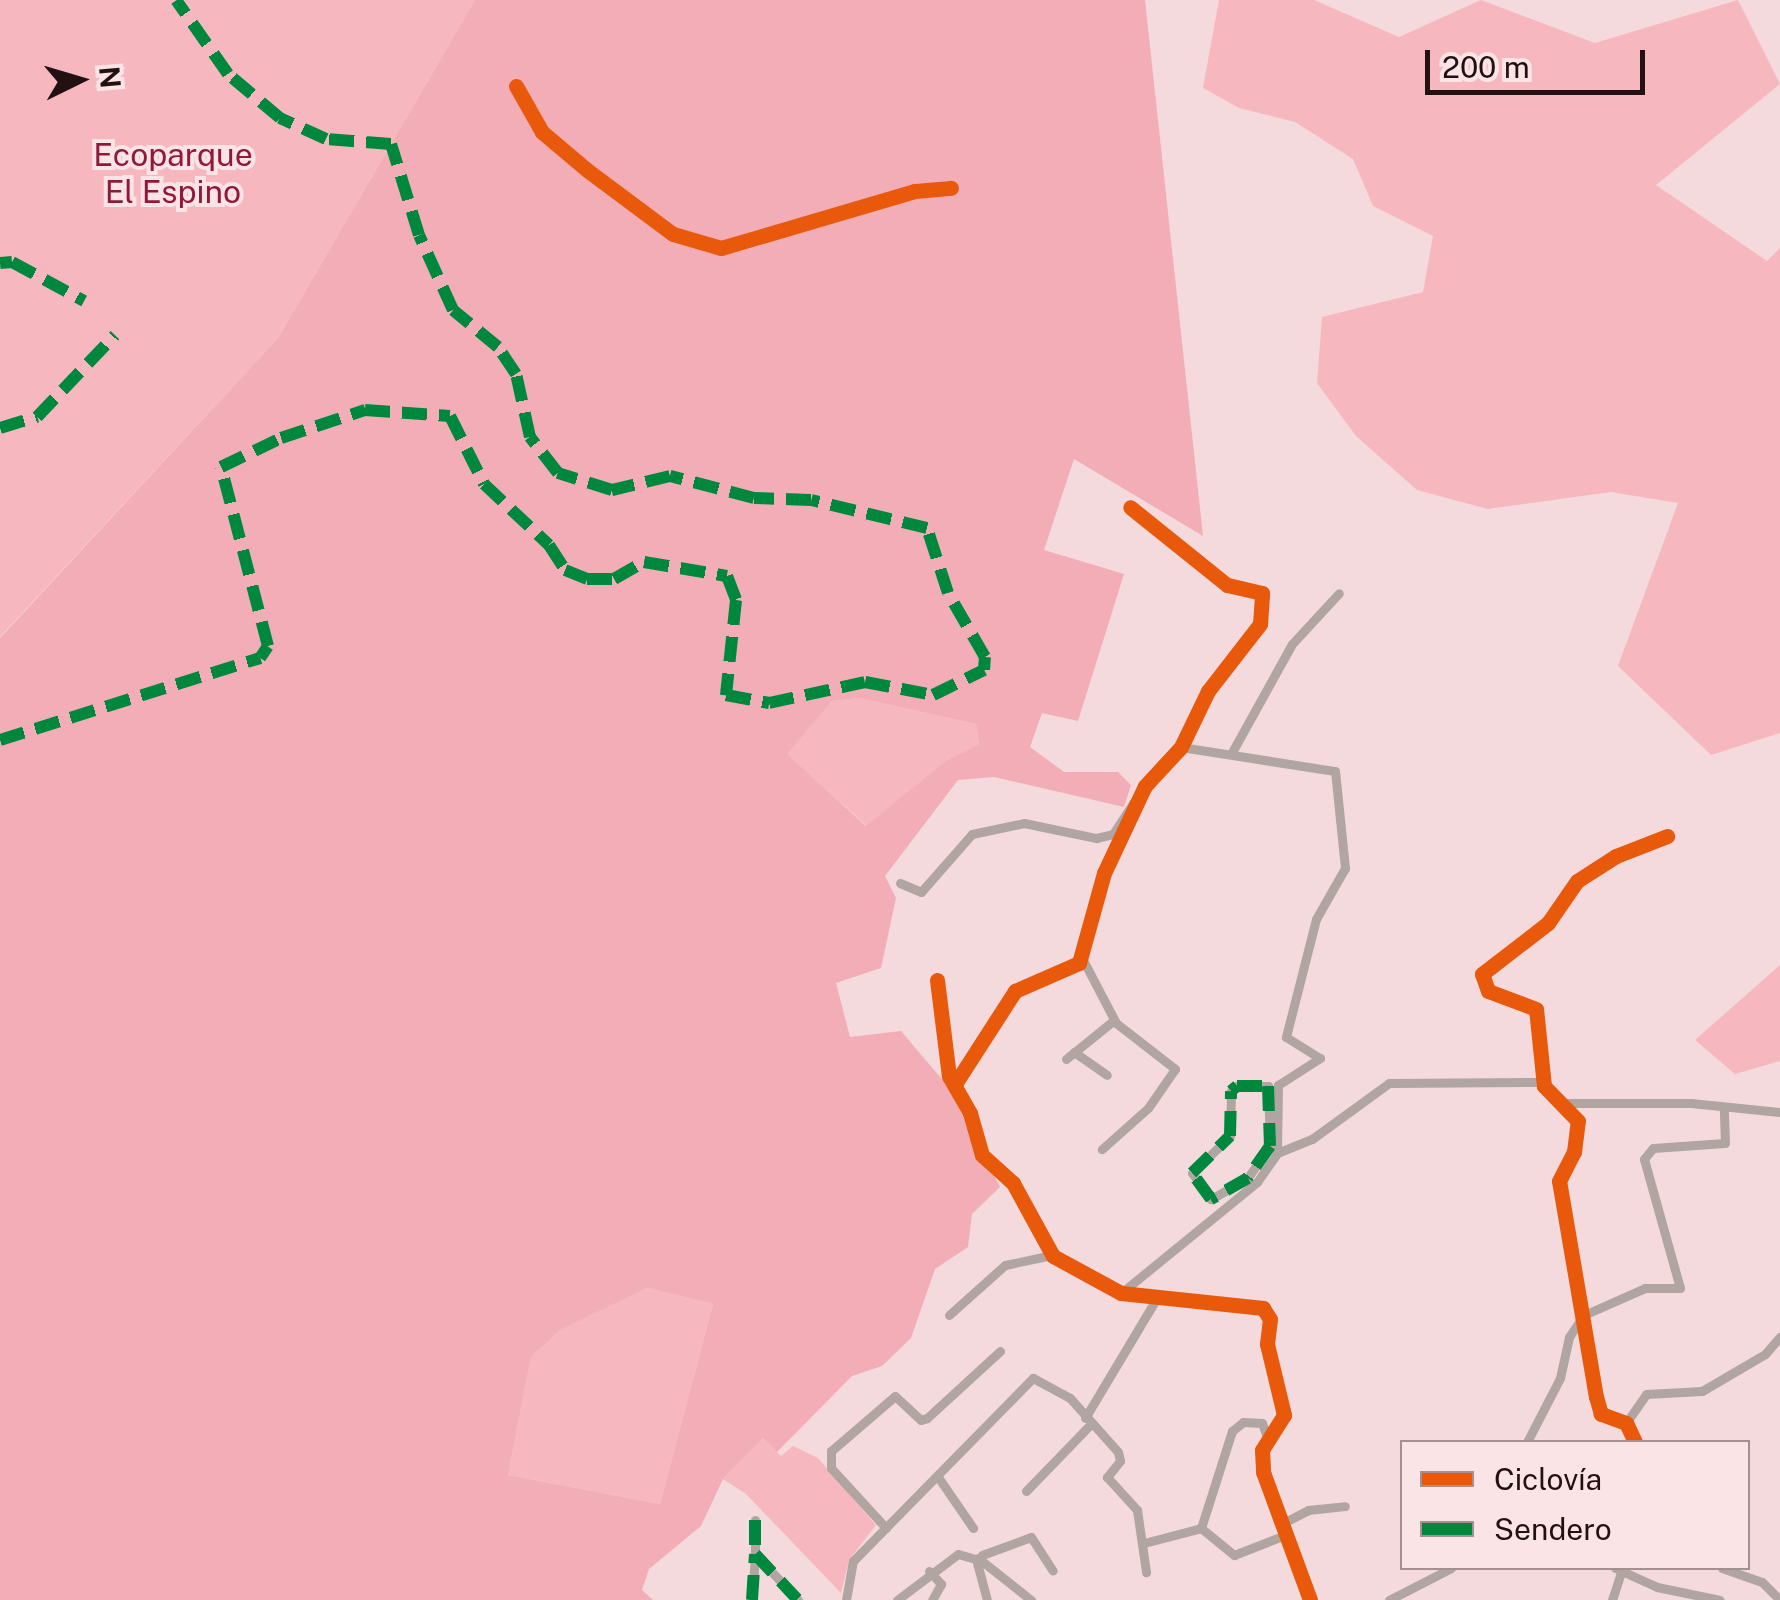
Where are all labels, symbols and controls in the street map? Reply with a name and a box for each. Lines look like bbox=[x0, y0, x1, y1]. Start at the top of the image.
north arrow bbox=[30, 30, 130, 130]
scale bar bbox=[1430, 30, 1650, 92]
text: 200 m bbox=[1442, 49, 1530, 85]
text: N bbox=[93, 65, 128, 90]
park label: Ecoparque El Espino bbox=[93, 137, 253, 212]
legend bbox=[1400, 1440, 1750, 1570]
text: Ciclovía bbox=[1494, 1461, 1602, 1497]
text: Sendero bbox=[1494, 1511, 1612, 1547]

